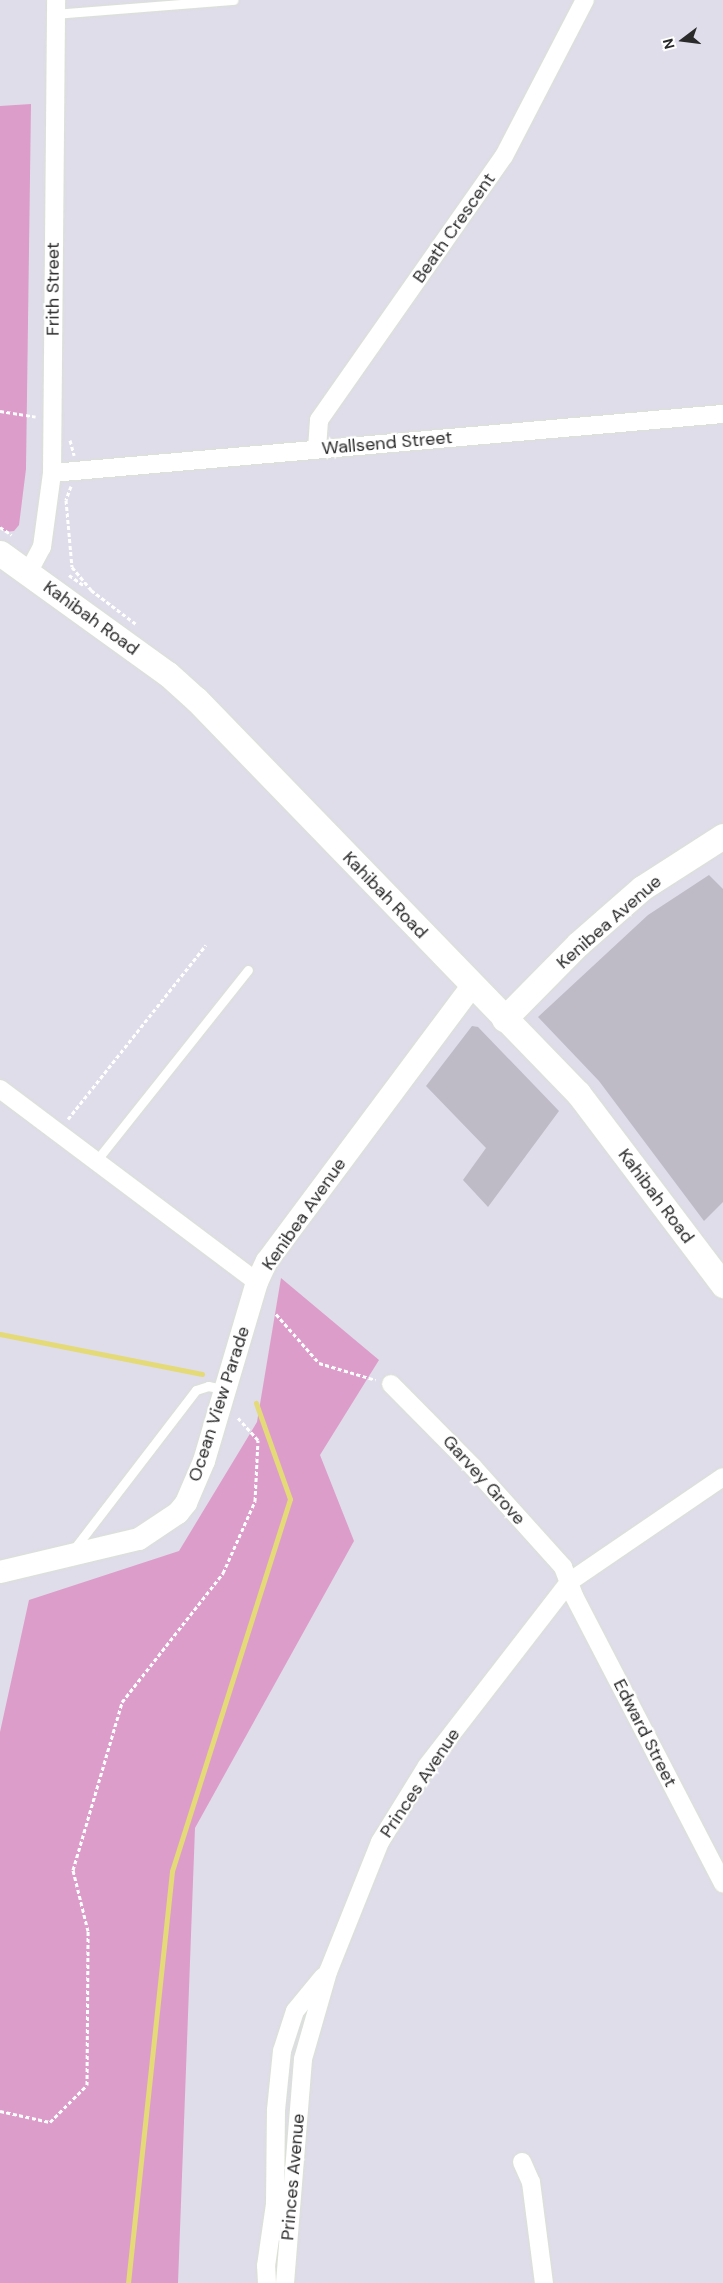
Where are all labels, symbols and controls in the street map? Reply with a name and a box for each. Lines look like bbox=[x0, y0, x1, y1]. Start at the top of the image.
north arrow bbox=[658, 15, 708, 65]
text: N bbox=[658, 37, 679, 51]
street label: Beath Crescent bbox=[408, 169, 500, 287]
street label: Frith Street bbox=[42, 242, 64, 336]
street label: Wallsend Street bbox=[321, 427, 453, 459]
street label: Kahibah Road bbox=[39, 576, 143, 660]
street label: Kahibah Road bbox=[338, 847, 432, 943]
street label: Kenibea Avenue bbox=[552, 871, 666, 973]
street label: Kahibah Road bbox=[613, 1145, 699, 1247]
street label: Kenibea Avenue bbox=[257, 1154, 351, 1274]
street label: Ocean View Parade bbox=[184, 1324, 254, 1484]
street label: Garvey Grove bbox=[438, 1431, 530, 1529]
street label: Edward Street bbox=[609, 1675, 681, 1791]
street label: Princes Avenue bbox=[375, 1724, 465, 1842]
street label: Princes Avenue bbox=[277, 2113, 309, 2241]

